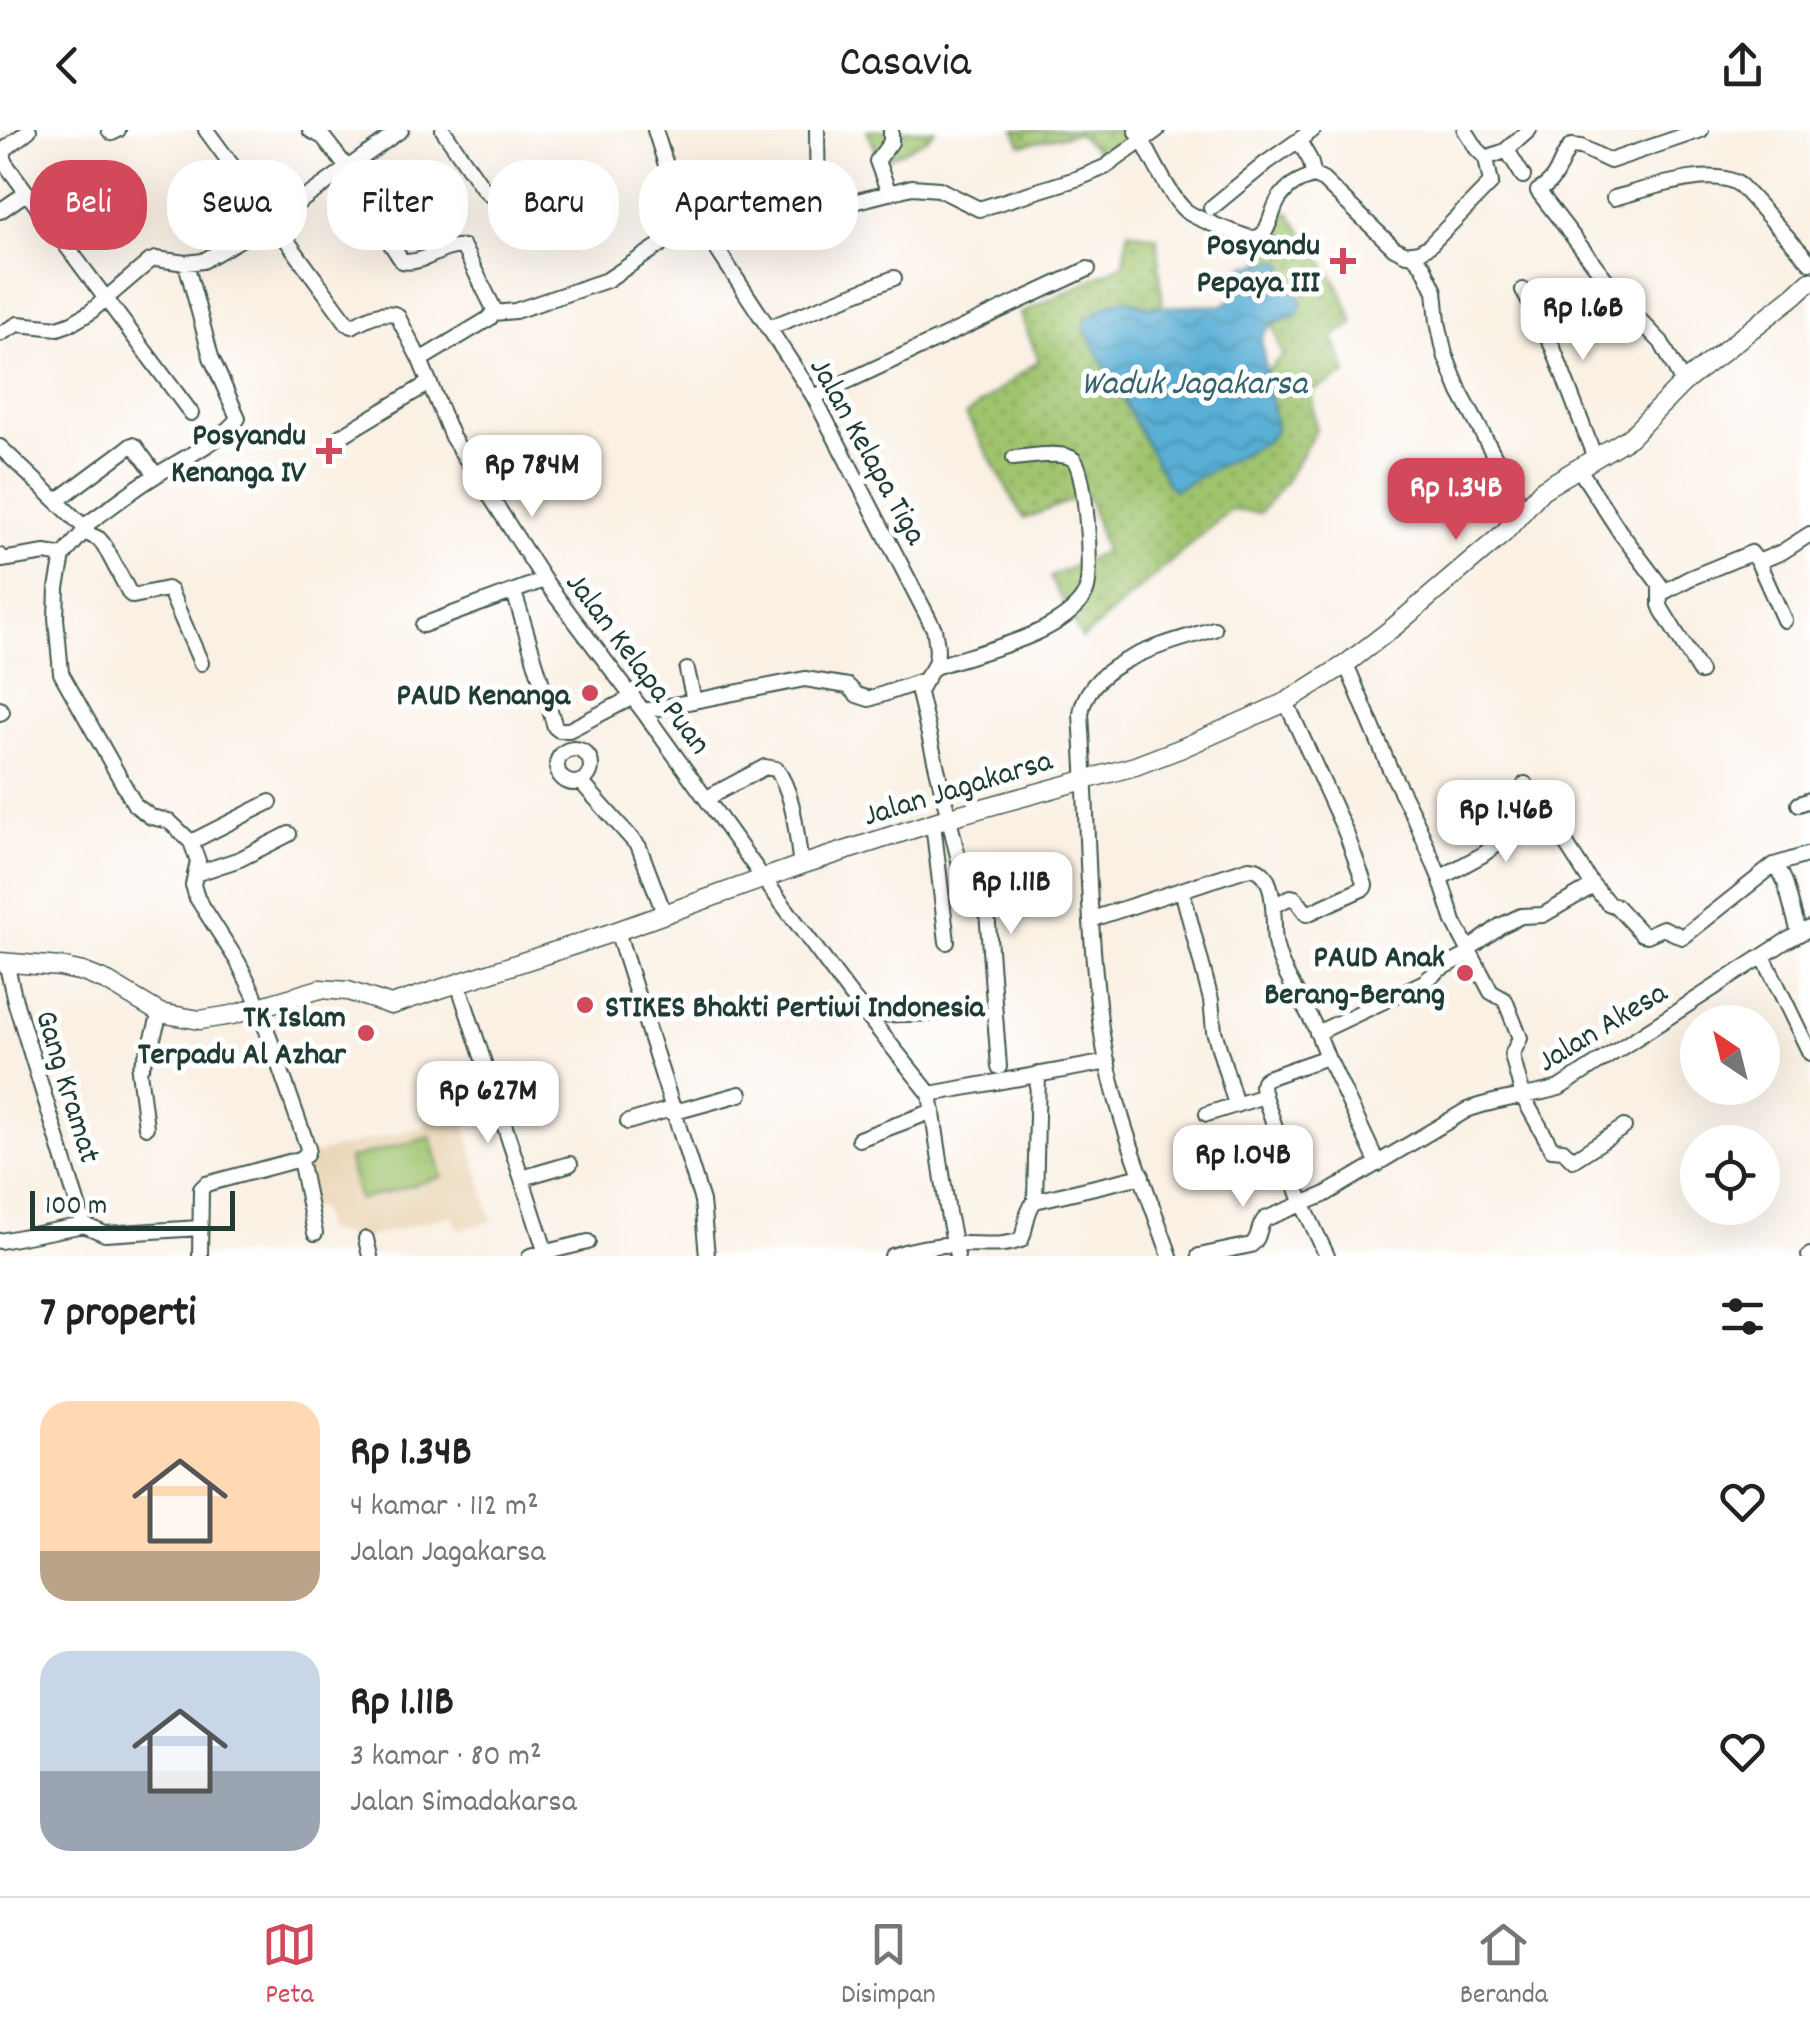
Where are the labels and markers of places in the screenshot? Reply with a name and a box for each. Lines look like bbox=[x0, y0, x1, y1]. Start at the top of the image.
place label: Posyandu Pepaya III bbox=[1197, 225, 1320, 308]
marker: Posyandu Pepaya III bbox=[1330, 248, 1356, 274]
pin: Rp 1.6B bbox=[1491, 278, 1675, 363]
place label: Posyandu Kenanga IV bbox=[171, 415, 307, 498]
pin: Rp 784M bbox=[440, 435, 624, 520]
marker: Posyandu Kenanga IV bbox=[316, 438, 342, 464]
pin: Rp 1.34B bbox=[1353, 458, 1559, 543]
place label: PAUD Kenanga bbox=[396, 675, 571, 721]
marker: PAUD Kenanga bbox=[579, 682, 601, 704]
pin: Rp 1.46B bbox=[1403, 780, 1609, 865]
pin: Rp 1.11B bbox=[908, 852, 1114, 937]
place label: PAUD Anak Berang-Berang bbox=[1264, 937, 1445, 1020]
marker: PAUD Anak Berang-Berang bbox=[1454, 962, 1476, 984]
place label: STIKES Bhakti Pertiwi Indonesia bbox=[605, 987, 986, 1033]
marker: STIKES Bhakti Pertiwi Indonesia bbox=[574, 994, 596, 1016]
place label: TK Islam Terpadu Al Azhar bbox=[138, 997, 347, 1080]
marker: TK Islam Terpadu Al Azhar bbox=[355, 1022, 377, 1044]
pin: Rp 627M bbox=[396, 1061, 580, 1146]
pin: Rp 1.04B bbox=[1140, 1125, 1346, 1210]

